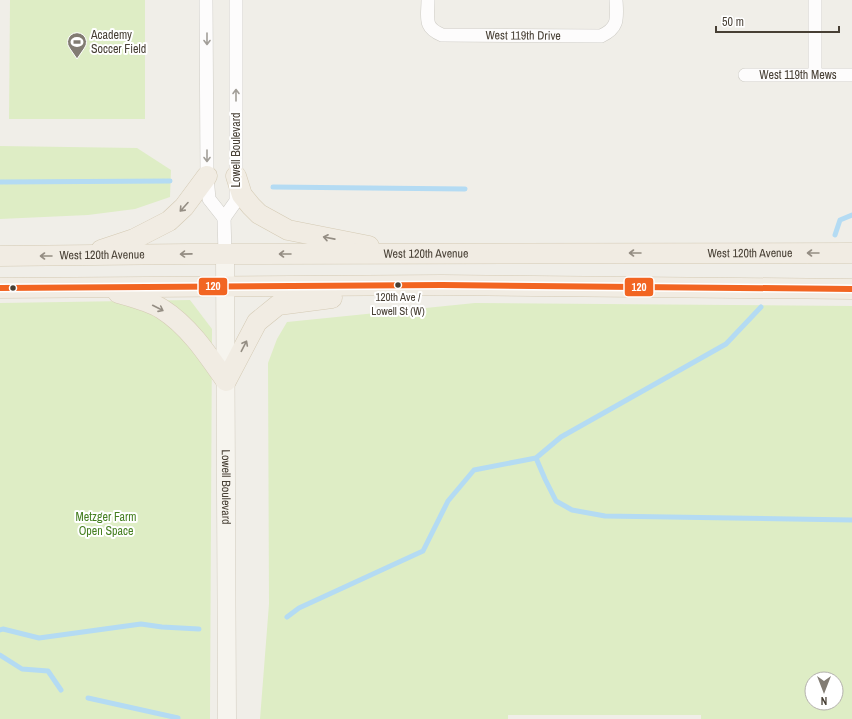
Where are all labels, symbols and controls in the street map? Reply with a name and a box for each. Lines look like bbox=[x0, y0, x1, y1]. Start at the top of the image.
scale bar bbox=[716, 8, 839, 34]
text: 50 m bbox=[722, 14, 744, 30]
place label: Academy Soccer Field bbox=[90, 27, 146, 57]
street label: West 119th Drive bbox=[485, 27, 561, 44]
sports icon: Academy Soccer Field bbox=[66, 31, 88, 59]
one-way arrow bbox=[203, 32, 211, 45]
street label: West 119th Mews bbox=[759, 67, 837, 83]
one-way arrow bbox=[232, 89, 240, 102]
street label: Lowell Boulevard bbox=[228, 113, 244, 187]
one-way arrow bbox=[203, 149, 211, 162]
one-way arrow bbox=[179, 202, 188, 212]
one-way arrow bbox=[322, 233, 335, 241]
street label: West 120th Avenue bbox=[707, 245, 793, 261]
street label: West 120th Avenue bbox=[59, 246, 145, 263]
street label: West 120th Avenue bbox=[383, 246, 469, 262]
one-way arrow bbox=[629, 249, 642, 257]
one-way arrow bbox=[807, 249, 820, 257]
one-way arrow bbox=[180, 250, 193, 258]
one-way arrow bbox=[279, 250, 292, 258]
one-way arrow bbox=[40, 252, 53, 260]
line badge: 120 bbox=[198, 277, 228, 296]
line badge: 120 bbox=[624, 277, 654, 297]
text: 120 bbox=[205, 279, 221, 293]
marker: 120th Ave / Lowell St (W) bbox=[393, 280, 403, 290]
text: 120 bbox=[631, 280, 647, 294]
unlabelled marker bbox=[8, 283, 18, 293]
place label: 120th Ave / Lowell St (W) bbox=[371, 290, 425, 318]
one-way arrow bbox=[152, 305, 164, 312]
one-way arrow bbox=[241, 340, 248, 352]
street label: Lowell Boulevard bbox=[218, 449, 234, 525]
park label: Metzger Farm Open Space bbox=[76, 509, 136, 539]
north arrow bbox=[804, 671, 844, 711]
text: N bbox=[821, 694, 827, 708]

